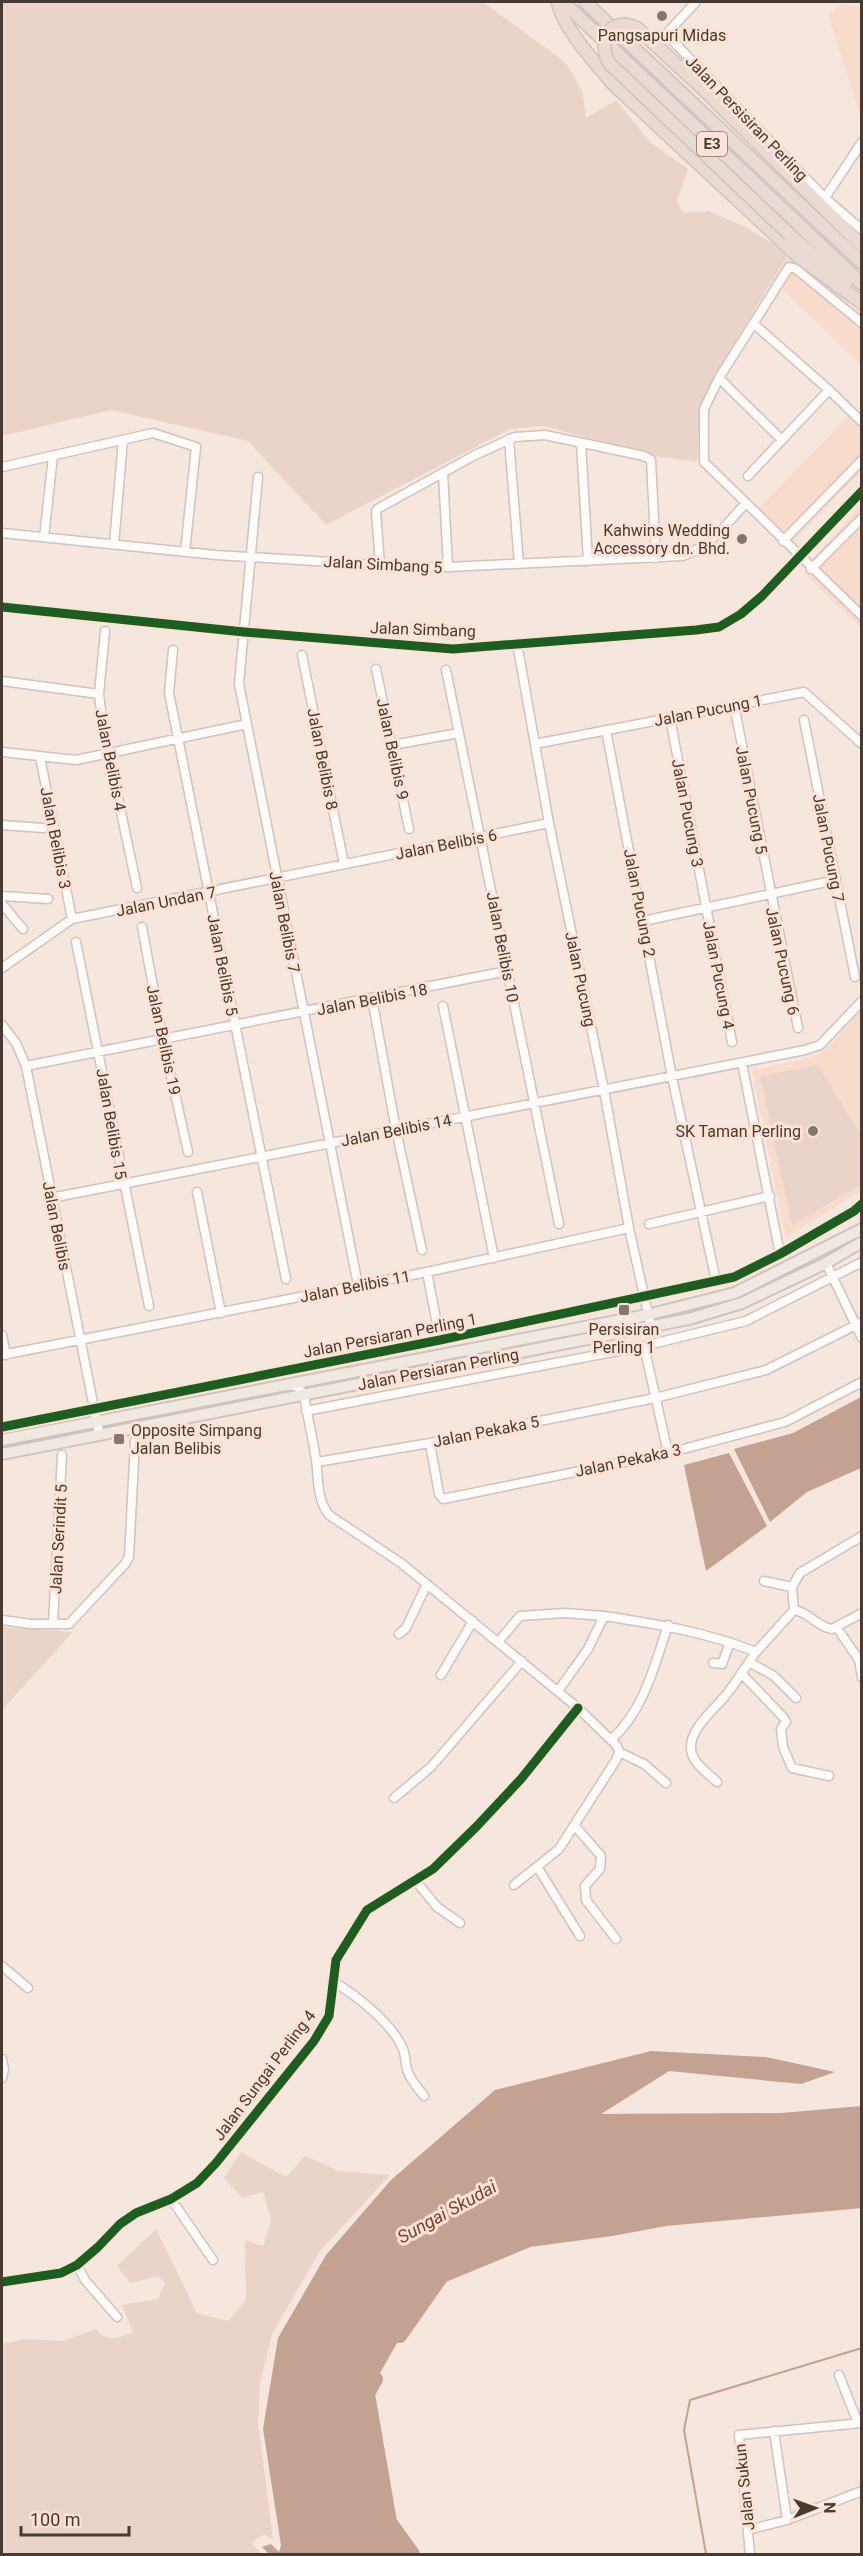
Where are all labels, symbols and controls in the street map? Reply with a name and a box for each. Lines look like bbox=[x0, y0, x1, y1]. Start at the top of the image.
marker: Pangsapuri Midas bbox=[655, 9, 669, 23]
place label: Pangsapuri Midas bbox=[598, 26, 726, 45]
street label: Jalan Persisiran Perling bbox=[682, 52, 812, 185]
road number: E3 bbox=[697, 132, 727, 156]
place label: Kahwins Wedding Accessory dn. Bhd. bbox=[594, 521, 730, 558]
marker: Kahwins Wedding Accessory dn. Bhd. bbox=[735, 532, 749, 546]
street label: Jalan Simbang 5 bbox=[323, 552, 443, 577]
street label: Jalan Simbang bbox=[370, 618, 476, 641]
street label: Jalan Pucung 1 bbox=[652, 691, 764, 730]
street label: Jalan Belibis 9 bbox=[372, 697, 413, 802]
street label: Jalan Belibis 8 bbox=[303, 707, 342, 812]
street label: Jalan Belibis 4 bbox=[91, 708, 130, 813]
street label: Jalan Pucung 5 bbox=[732, 744, 771, 856]
street label: Jalan Pucung 3 bbox=[668, 757, 707, 869]
street label: Jalan Belibis 3 bbox=[36, 786, 75, 891]
street label: Jalan Pucung 7 bbox=[809, 792, 848, 904]
street label: Jalan Belibis 6 bbox=[394, 825, 499, 864]
street label: Jalan Pucung 2 bbox=[620, 847, 659, 959]
street label: Jalan Belibis 7 bbox=[265, 870, 304, 975]
street label: Jalan Undan 7 bbox=[114, 882, 218, 921]
street label: Jalan Belibis 10 bbox=[482, 890, 523, 1004]
street label: Jalan Pucung 6 bbox=[762, 905, 803, 1017]
street label: Jalan Belibis 5 bbox=[203, 913, 242, 1018]
street label: Jalan Pucung 4 bbox=[699, 919, 738, 1031]
street label: Jalan Pucung bbox=[561, 930, 600, 1028]
street label: Jalan Belibis 18 bbox=[315, 979, 429, 1020]
street label: Jalan Belibis 19 bbox=[143, 983, 184, 1097]
street label: Jalan Belibis 15 bbox=[92, 1067, 131, 1181]
street label: Jalan Belibis 14 bbox=[339, 1110, 453, 1151]
place label: SK Taman Perling bbox=[675, 1122, 801, 1141]
marker: SK Taman Perling bbox=[806, 1124, 820, 1138]
street label: Jalan Belibis bbox=[39, 1180, 74, 1272]
street label: Jalan Belibis 11 bbox=[298, 1266, 412, 1307]
marker: Persisiran Perling 1 bbox=[617, 1303, 631, 1317]
street label: Jalan Persiaran Perling 1 bbox=[302, 1309, 479, 1362]
place label: Persisiran Perling 1 bbox=[589, 1320, 659, 1357]
street label: Jalan Persiaran Perling bbox=[356, 1345, 520, 1394]
street label: Jalan Pekaka 5 bbox=[431, 1412, 541, 1451]
place label: Opposite Simpang Jalan Belibis bbox=[131, 1421, 262, 1458]
marker: Opposite Simpang Jalan Belibis bbox=[112, 1432, 126, 1446]
street label: Jalan Pekaka 3 bbox=[573, 1440, 683, 1481]
street label: Jalan Serindit 5 bbox=[46, 1484, 71, 1595]
street label: Jalan Sungai Perling 4 bbox=[209, 2006, 320, 2144]
water label: Sungai Skudai bbox=[394, 2175, 501, 2247]
street label: Jalan Sukun bbox=[731, 2443, 758, 2531]
north arrow bbox=[785, 2478, 845, 2538]
scale bar bbox=[21, 2499, 129, 2537]
text: N bbox=[820, 2502, 839, 2514]
text: 100 m bbox=[30, 2509, 81, 2530]

